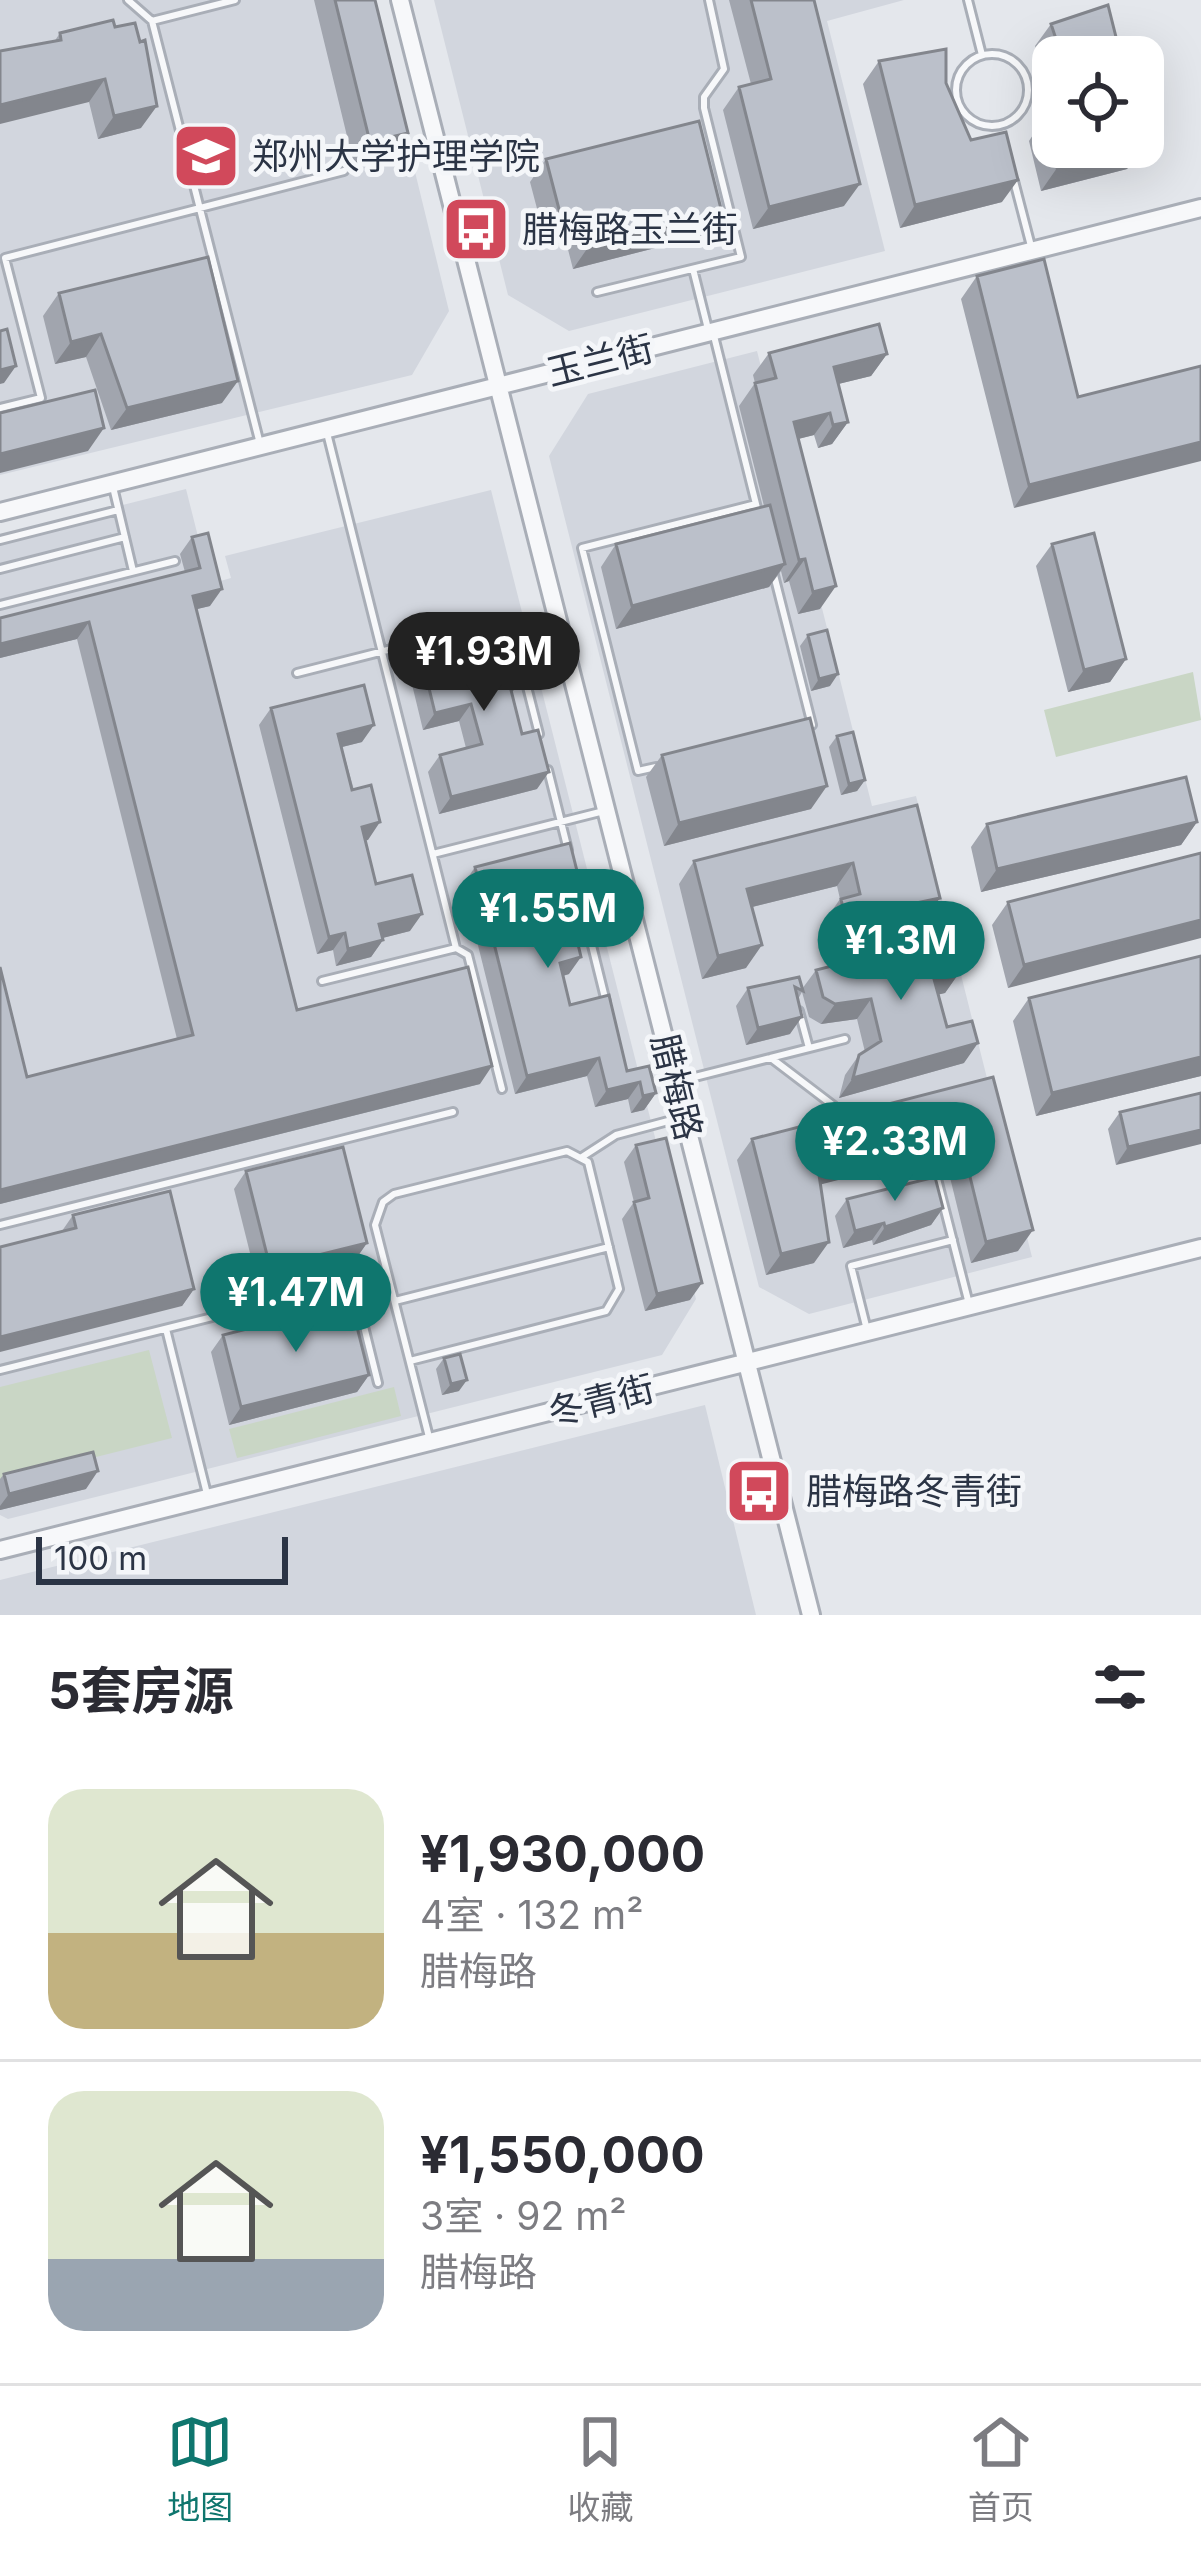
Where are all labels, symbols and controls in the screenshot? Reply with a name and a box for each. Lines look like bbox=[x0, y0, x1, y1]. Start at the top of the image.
map controls bbox=[1032, 36, 1164, 168]
button: locate bbox=[1032, 36, 1164, 168]
school or university icon: 郑州大学护理学院 bbox=[171, 121, 241, 191]
place label: 郑州大学护理学院 bbox=[252, 134, 540, 178]
bus stop icon: 腊梅路玉兰街 bbox=[441, 194, 511, 264]
place label: 腊梅路玉兰街 bbox=[522, 207, 738, 251]
street label: 玉兰街 bbox=[542, 326, 658, 394]
pin: ¥1.93M bbox=[386, 612, 582, 714]
text: ¥1.93M bbox=[415, 627, 553, 674]
pin: ¥1.55M bbox=[450, 869, 646, 971]
text: ¥1.55M bbox=[479, 884, 617, 931]
pin: ¥1.3M bbox=[817, 901, 985, 1003]
text: ¥1.3M bbox=[845, 916, 957, 963]
street label: 腊梅路 bbox=[643, 1029, 711, 1145]
pin: ¥2.33M bbox=[797, 1102, 993, 1204]
text: ¥2.33M bbox=[822, 1117, 968, 1164]
pin: ¥1.47M bbox=[198, 1253, 394, 1355]
text: ¥1.47M bbox=[227, 1268, 365, 1315]
street label: 冬青街 bbox=[543, 1366, 659, 1434]
bus stop icon: 腊梅路冬青街 bbox=[724, 1456, 794, 1526]
place label: 腊梅路冬青街 bbox=[806, 1469, 1022, 1513]
scale bar bbox=[36, 1531, 288, 1584]
text: 100 m bbox=[54, 1538, 147, 1578]
icon: filters bbox=[1087, 1654, 1153, 1720]
text: 5套房源 bbox=[48, 1660, 234, 1721]
text: ¥1,930,000 bbox=[420, 1823, 705, 1884]
icon: home bbox=[144, 1837, 288, 1981]
text: 4室 · 132 m² bbox=[420, 1891, 643, 1938]
text: 腊梅路 bbox=[420, 1947, 537, 1994]
text: ¥1,550,000 bbox=[420, 2124, 705, 2185]
icon: home bbox=[144, 2139, 288, 2283]
text: 3室 · 92 m² bbox=[420, 2192, 627, 2239]
text: 腊梅路 bbox=[420, 2248, 537, 2295]
tab: 地图 bbox=[167, 2409, 233, 2529]
tab: 收藏 bbox=[567, 2409, 633, 2529]
tab: 首页 bbox=[968, 2409, 1034, 2529]

